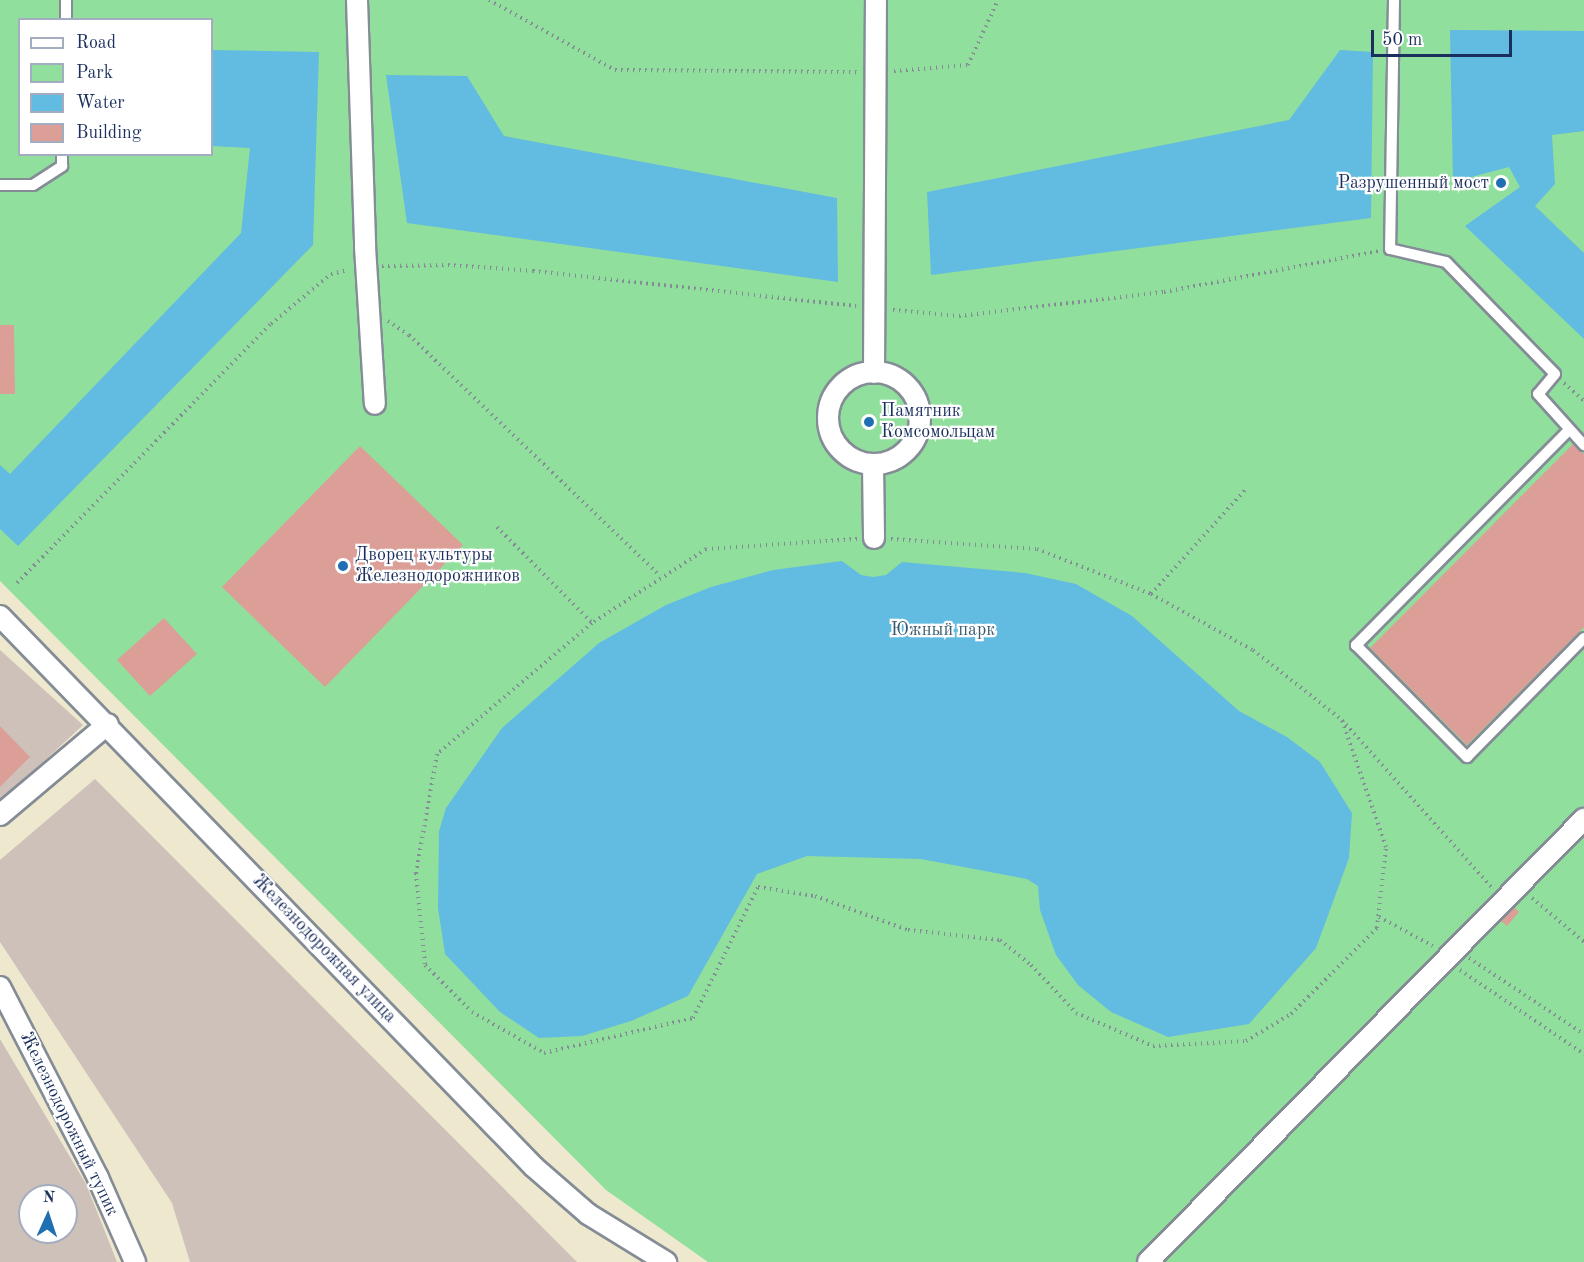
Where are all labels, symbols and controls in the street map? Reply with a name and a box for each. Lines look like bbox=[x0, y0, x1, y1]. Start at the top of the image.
legend bbox=[18, 18, 213, 156]
scale bar bbox=[1374, 18, 1515, 56]
text: 50 m bbox=[1382, 31, 1422, 49]
text: Road bbox=[76, 34, 116, 52]
text: Park bbox=[76, 64, 113, 82]
text: Water bbox=[76, 94, 125, 112]
text: Building bbox=[76, 124, 141, 142]
place label: Разрушенный мост bbox=[1338, 172, 1489, 194]
marker: Разрушенный мост bbox=[1494, 176, 1508, 190]
place label: Памятник Комсомольцам bbox=[881, 401, 995, 444]
marker: Памятник Комсомольцам bbox=[862, 415, 876, 429]
place label: Дворец культуры Железнодорожников bbox=[355, 545, 520, 588]
marker: Дворец культуры Железнодорожников bbox=[336, 559, 350, 573]
park label: Южный парк bbox=[891, 619, 995, 641]
street label: Железнодорожная улица bbox=[247, 870, 401, 1028]
street label: Железнодорожный тупик bbox=[15, 1029, 123, 1219]
north arrow bbox=[18, 1184, 78, 1244]
text: N bbox=[42, 1190, 55, 1206]

